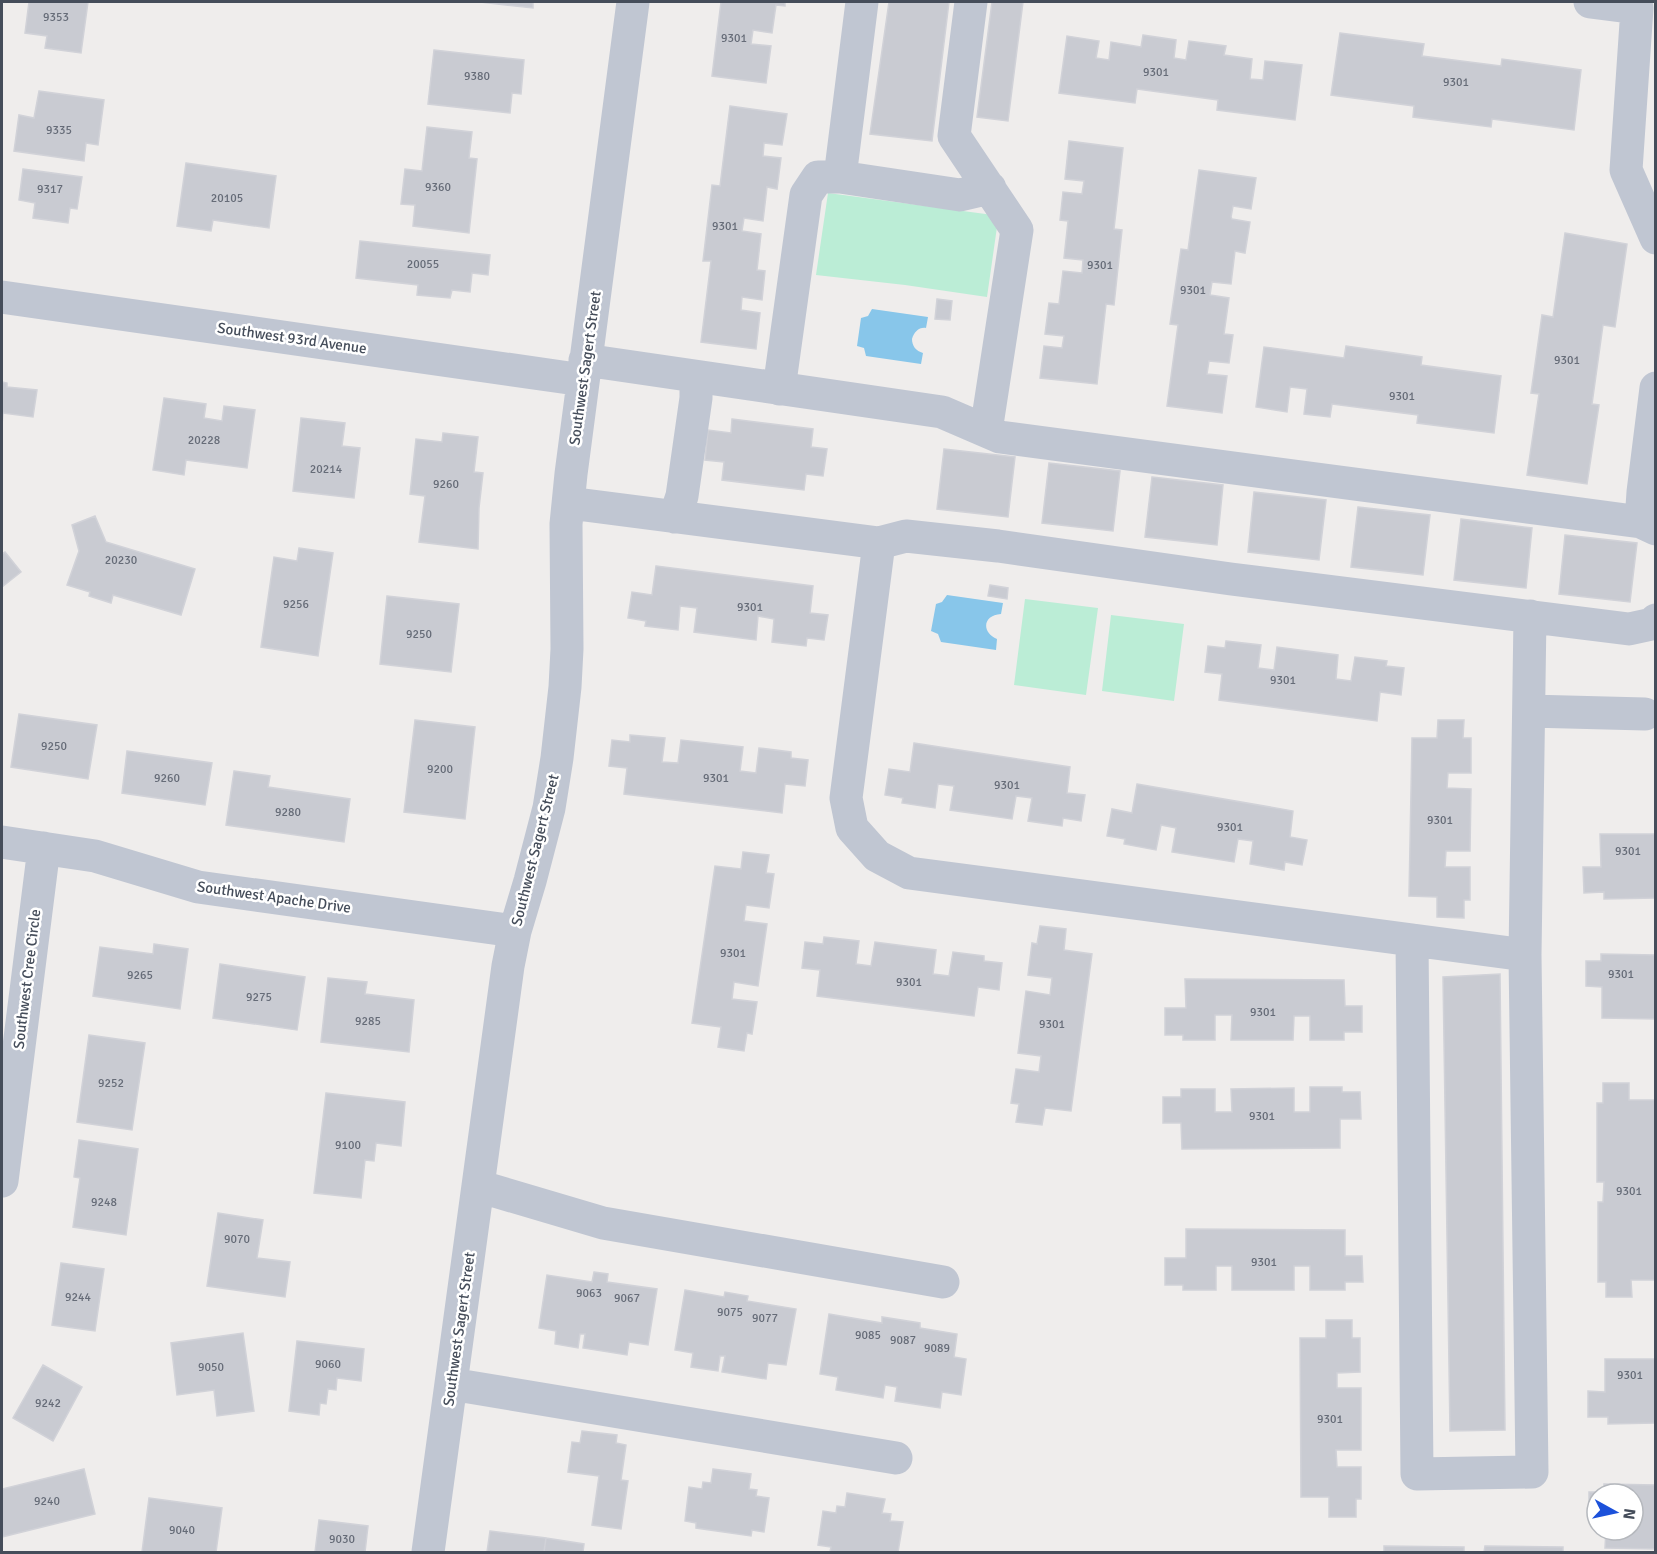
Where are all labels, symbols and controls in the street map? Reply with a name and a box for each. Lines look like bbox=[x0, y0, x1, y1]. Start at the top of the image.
house number: 9353 bbox=[43, 10, 69, 25]
house number: 9301 bbox=[721, 31, 747, 46]
house number: 9301 bbox=[1143, 65, 1169, 80]
house number: 9380 bbox=[464, 69, 490, 84]
house number: 9301 bbox=[1443, 75, 1469, 90]
house number: 9335 bbox=[46, 123, 72, 138]
house number: 9360 bbox=[425, 180, 451, 195]
house number: 9317 bbox=[37, 182, 63, 197]
house number: 20105 bbox=[211, 191, 243, 206]
house number: 9301 bbox=[712, 219, 738, 234]
house number: 20055 bbox=[407, 257, 439, 272]
house number: 9301 bbox=[1087, 258, 1113, 273]
house number: 9301 bbox=[1180, 283, 1206, 298]
street label: Southwest Sagert Street bbox=[565, 290, 605, 446]
street label: Southwest 93rd Avenue bbox=[216, 319, 368, 357]
house number: 9301 bbox=[1554, 353, 1580, 368]
house number: 9301 bbox=[1389, 389, 1415, 404]
house number: 20228 bbox=[188, 433, 220, 448]
house number: 20214 bbox=[310, 462, 343, 477]
house number: 9260 bbox=[433, 477, 459, 492]
house number: 20230 bbox=[105, 553, 137, 568]
house number: 9256 bbox=[283, 597, 309, 612]
house number: 9301 bbox=[737, 600, 763, 615]
house number: 9250 bbox=[406, 627, 432, 642]
house number: 9301 bbox=[1270, 673, 1296, 688]
house number: 9250 bbox=[41, 739, 67, 754]
house number: 9200 bbox=[427, 762, 453, 777]
house number: 9260 bbox=[154, 771, 180, 786]
house number: 9301 bbox=[703, 771, 729, 786]
street label: Southwest Sagert Street bbox=[507, 772, 563, 928]
house number: 9301 bbox=[994, 778, 1020, 793]
house number: 9280 bbox=[275, 805, 301, 820]
house number: 9301 bbox=[1427, 813, 1453, 828]
house number: 9301 bbox=[1217, 820, 1243, 835]
house number: 9301 bbox=[1615, 844, 1641, 859]
street label: Southwest Apache Drive bbox=[196, 877, 352, 917]
street label: Southwest Cree Circle bbox=[9, 908, 45, 1050]
house number: 9301 bbox=[720, 946, 746, 961]
house number: 9301 bbox=[1608, 967, 1634, 982]
house number: 9265 bbox=[127, 968, 153, 983]
house number: 9301 bbox=[896, 975, 922, 990]
house number: 9275 bbox=[246, 990, 272, 1005]
house number: 9301 bbox=[1250, 1005, 1276, 1020]
house number: 9285 bbox=[355, 1014, 381, 1029]
house number: 9301 bbox=[1039, 1017, 1065, 1032]
house number: 9252 bbox=[98, 1076, 124, 1091]
house number: 9301 bbox=[1249, 1109, 1275, 1124]
house number: 9100 bbox=[335, 1138, 361, 1153]
house number: 9301 bbox=[1616, 1184, 1642, 1199]
house number: 9248 bbox=[91, 1195, 117, 1210]
house number: 9070 bbox=[224, 1232, 250, 1247]
street label: Southwest Sagert Street bbox=[439, 1251, 479, 1407]
house number: 9301 bbox=[1251, 1255, 1277, 1270]
house number: 9063 bbox=[576, 1286, 602, 1301]
house number: 9244 bbox=[65, 1290, 91, 1305]
house number: 9067 bbox=[614, 1291, 640, 1306]
house number: 9075 bbox=[717, 1305, 743, 1320]
house number: 9077 bbox=[752, 1311, 778, 1326]
house number: 9085 bbox=[855, 1328, 881, 1343]
house number: 9087 bbox=[890, 1333, 916, 1348]
house number: 9089 bbox=[924, 1341, 950, 1356]
house number: 9060 bbox=[315, 1357, 341, 1372]
house number: 9050 bbox=[198, 1360, 224, 1375]
house number: 9301 bbox=[1617, 1368, 1643, 1383]
house number: 9242 bbox=[35, 1396, 61, 1411]
house number: 9301 bbox=[1317, 1412, 1343, 1427]
north arrow bbox=[1585, 1482, 1645, 1542]
house number: 9240 bbox=[34, 1494, 60, 1509]
text: N bbox=[1618, 1507, 1640, 1521]
house number: 9040 bbox=[169, 1523, 195, 1538]
house number: 9030 bbox=[329, 1532, 355, 1547]

